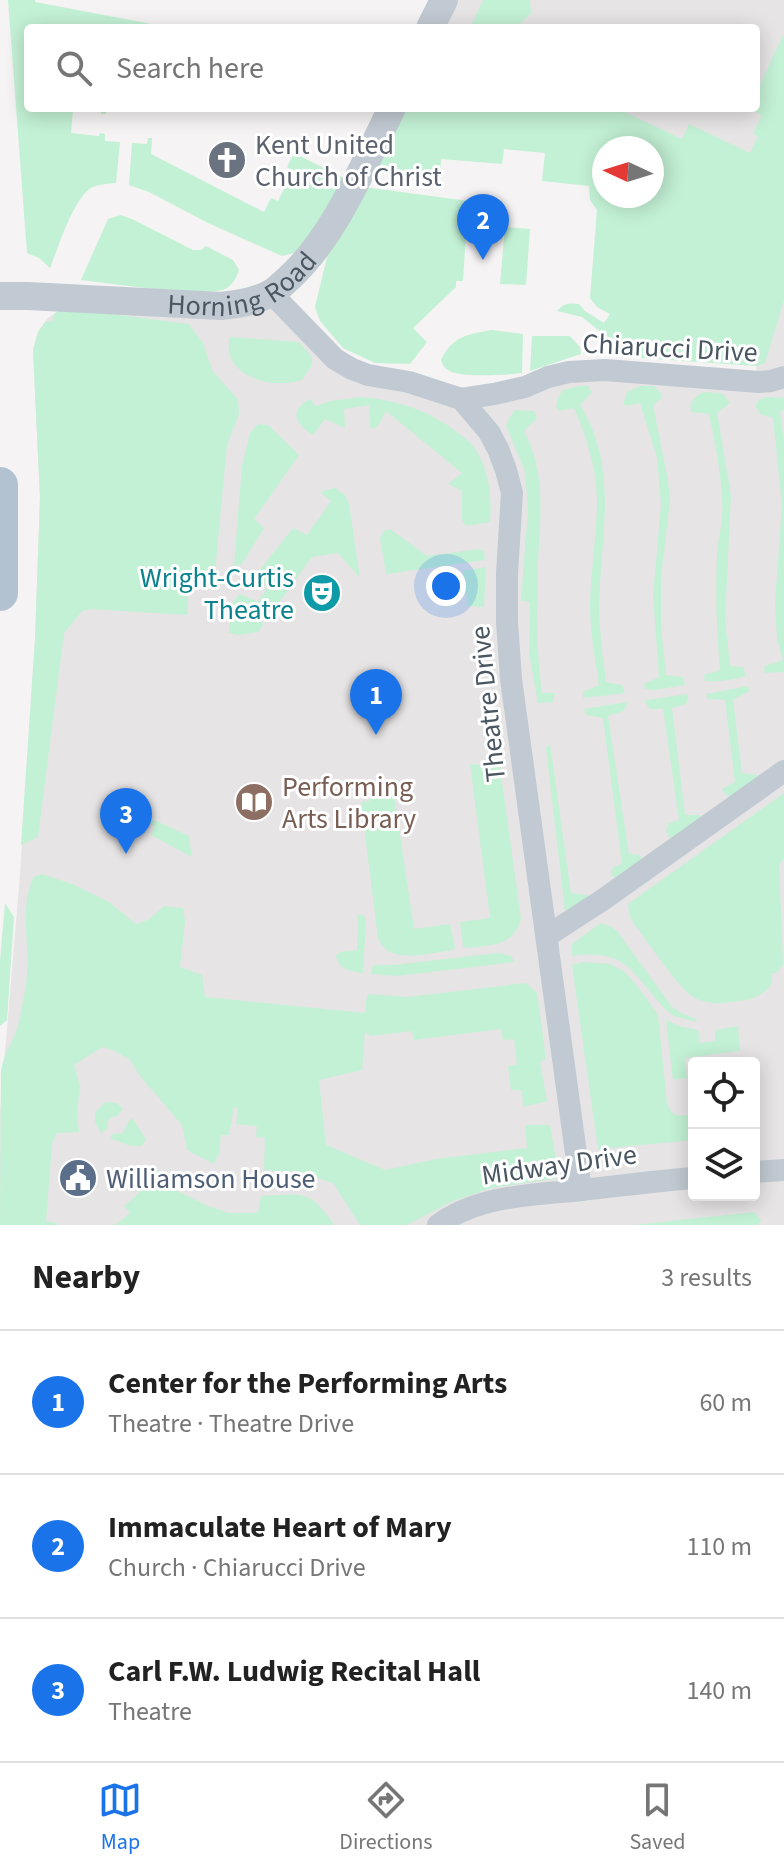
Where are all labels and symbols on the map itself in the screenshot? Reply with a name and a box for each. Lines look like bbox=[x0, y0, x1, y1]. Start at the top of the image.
place label: Kent United Church of Christ bbox=[255, 125, 442, 197]
north arrow bbox=[592, 136, 664, 208]
church icon: Kent United Church of Christ bbox=[206, 139, 248, 181]
pin: 2 bbox=[457, 194, 509, 260]
street label: Horning Road bbox=[166, 243, 327, 327]
street label: Chiarucci Drive bbox=[581, 323, 759, 373]
place label: Wright-Curtis Theatre bbox=[140, 558, 294, 630]
your location bbox=[426, 566, 466, 606]
theatre icon: Wright-Curtis Theatre bbox=[301, 572, 343, 614]
street label: Theatre Drive bbox=[460, 624, 516, 784]
pin: 1 bbox=[350, 669, 402, 735]
place label: Performing Arts Library bbox=[282, 767, 416, 839]
library icon: Performing Arts Library bbox=[233, 781, 275, 823]
pin: 3 bbox=[100, 788, 152, 854]
street label: Midway Drive bbox=[479, 1134, 639, 1196]
public building icon: Williamson House bbox=[57, 1157, 99, 1199]
place label: Williamson House bbox=[106, 1159, 316, 1199]

